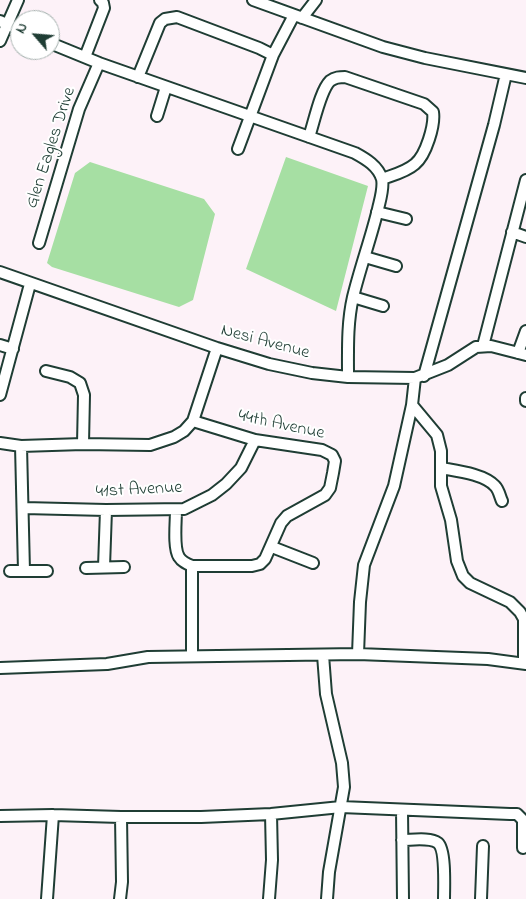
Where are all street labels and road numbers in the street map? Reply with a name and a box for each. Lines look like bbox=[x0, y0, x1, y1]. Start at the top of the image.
street label: Glen Eagles Drive bbox=[22, 85, 82, 211]
street label: Nesi Avenue bbox=[218, 321, 312, 365]
street label: 44th Avenue bbox=[236, 406, 326, 446]
street label: 41st Avenue bbox=[95, 478, 183, 504]

